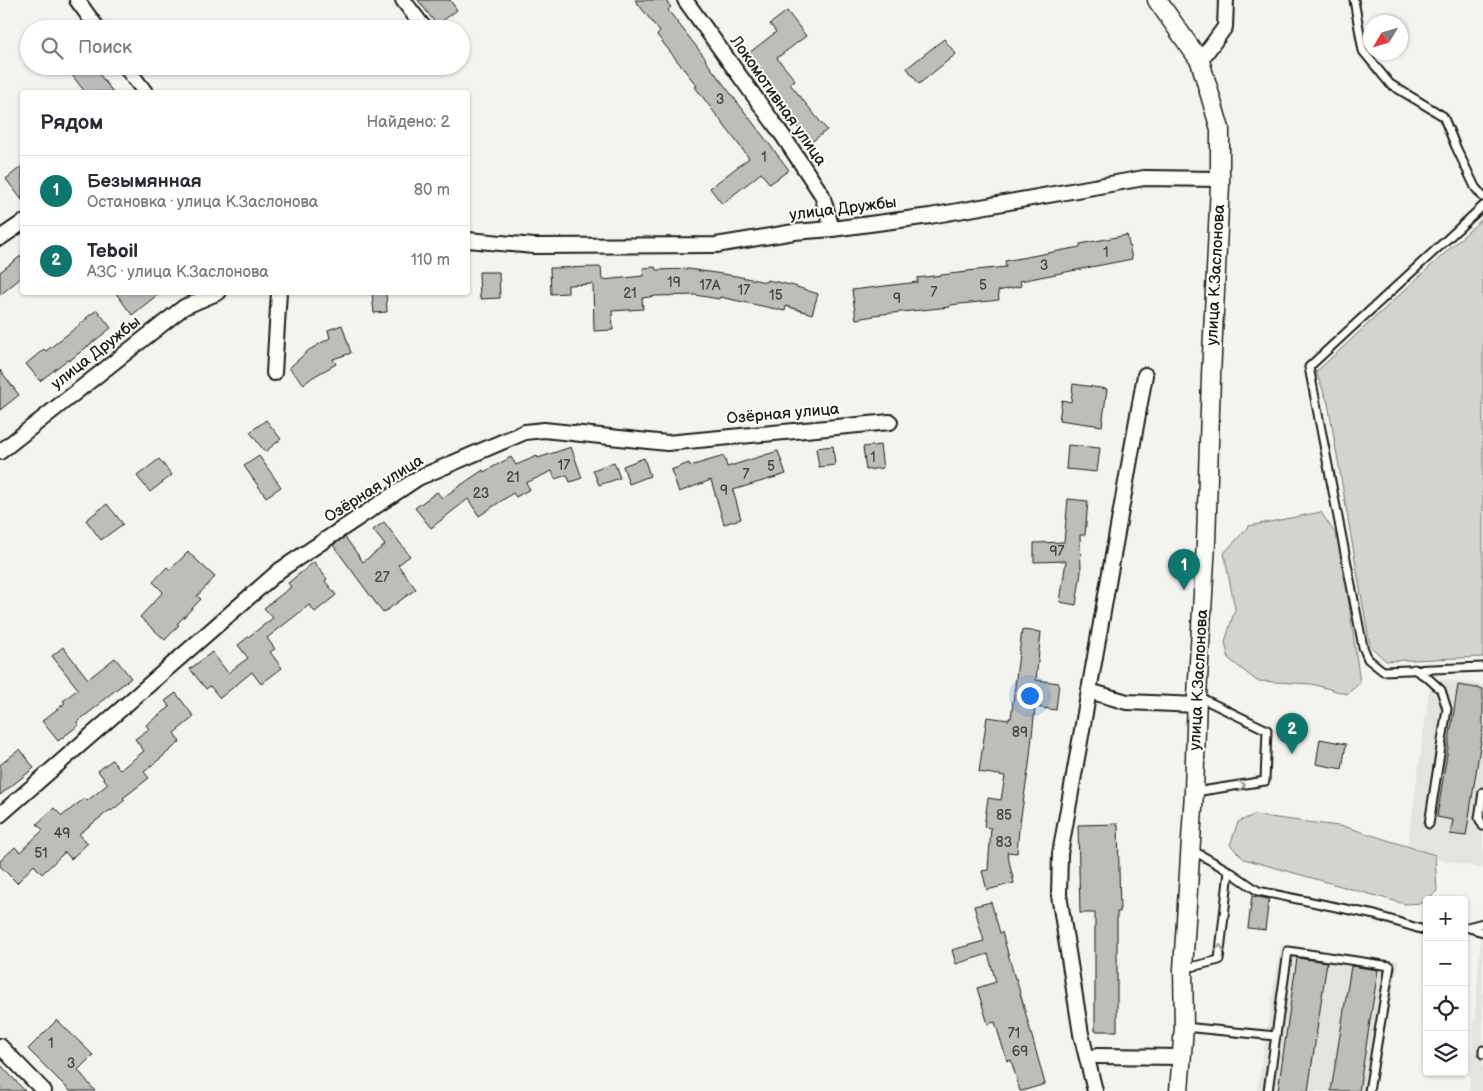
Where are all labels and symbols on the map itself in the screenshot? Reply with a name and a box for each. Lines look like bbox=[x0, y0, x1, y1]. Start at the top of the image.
north arrow bbox=[1363, 15, 1408, 60]
street label: Локомотивная улица bbox=[725, 31, 830, 170]
house number: 3 bbox=[716, 91, 724, 108]
house number: 1 bbox=[761, 149, 767, 166]
street label: улица Дружбы bbox=[788, 193, 898, 225]
street label: улица К.Заслонова bbox=[1203, 203, 1229, 346]
house number: 1 bbox=[1103, 244, 1109, 261]
house number: 3 bbox=[1040, 257, 1048, 274]
house number: 19 bbox=[667, 274, 681, 291]
house number: 17А bbox=[700, 277, 721, 294]
house number: 5 bbox=[979, 277, 987, 294]
house number: 17 bbox=[738, 282, 750, 299]
house number: 7 bbox=[931, 284, 938, 301]
house number: 21 bbox=[623, 285, 637, 302]
house number: 15 bbox=[769, 287, 783, 304]
house number: 9 bbox=[893, 290, 901, 307]
street label: улица Дружбы bbox=[48, 312, 144, 394]
street label: Озёрная улица bbox=[726, 400, 841, 428]
house number: 1 bbox=[870, 449, 876, 466]
street label: Озёрная улица bbox=[321, 451, 427, 527]
house number: 17 bbox=[558, 457, 570, 474]
house number: 5 bbox=[767, 458, 775, 475]
house number: 7 bbox=[743, 466, 750, 483]
house number: 21 bbox=[506, 469, 520, 486]
house number: 9 bbox=[720, 482, 728, 499]
house number: 23 bbox=[473, 485, 489, 502]
house number: 97 bbox=[1050, 543, 1065, 560]
pin: 1 bbox=[1168, 549, 1200, 590]
house number: 27 bbox=[374, 569, 390, 586]
street label: улица К.Заслонова bbox=[1186, 608, 1212, 751]
your location bbox=[1017, 683, 1043, 709]
pin: 2 bbox=[1276, 713, 1308, 754]
house number: 89 bbox=[1012, 724, 1028, 741]
one-way arrow bbox=[1238, 780, 1247, 790]
house number: 85 bbox=[996, 807, 1012, 824]
house number: 49 bbox=[54, 825, 70, 842]
house number: 83 bbox=[996, 834, 1012, 851]
house number: 51 bbox=[34, 845, 48, 862]
one-way arrow bbox=[1214, 944, 1225, 952]
house number: 71 bbox=[1008, 1025, 1020, 1042]
house number: 1 bbox=[48, 1035, 54, 1052]
house number: 69 bbox=[1012, 1043, 1028, 1060]
house number: 3 bbox=[67, 1055, 75, 1072]

